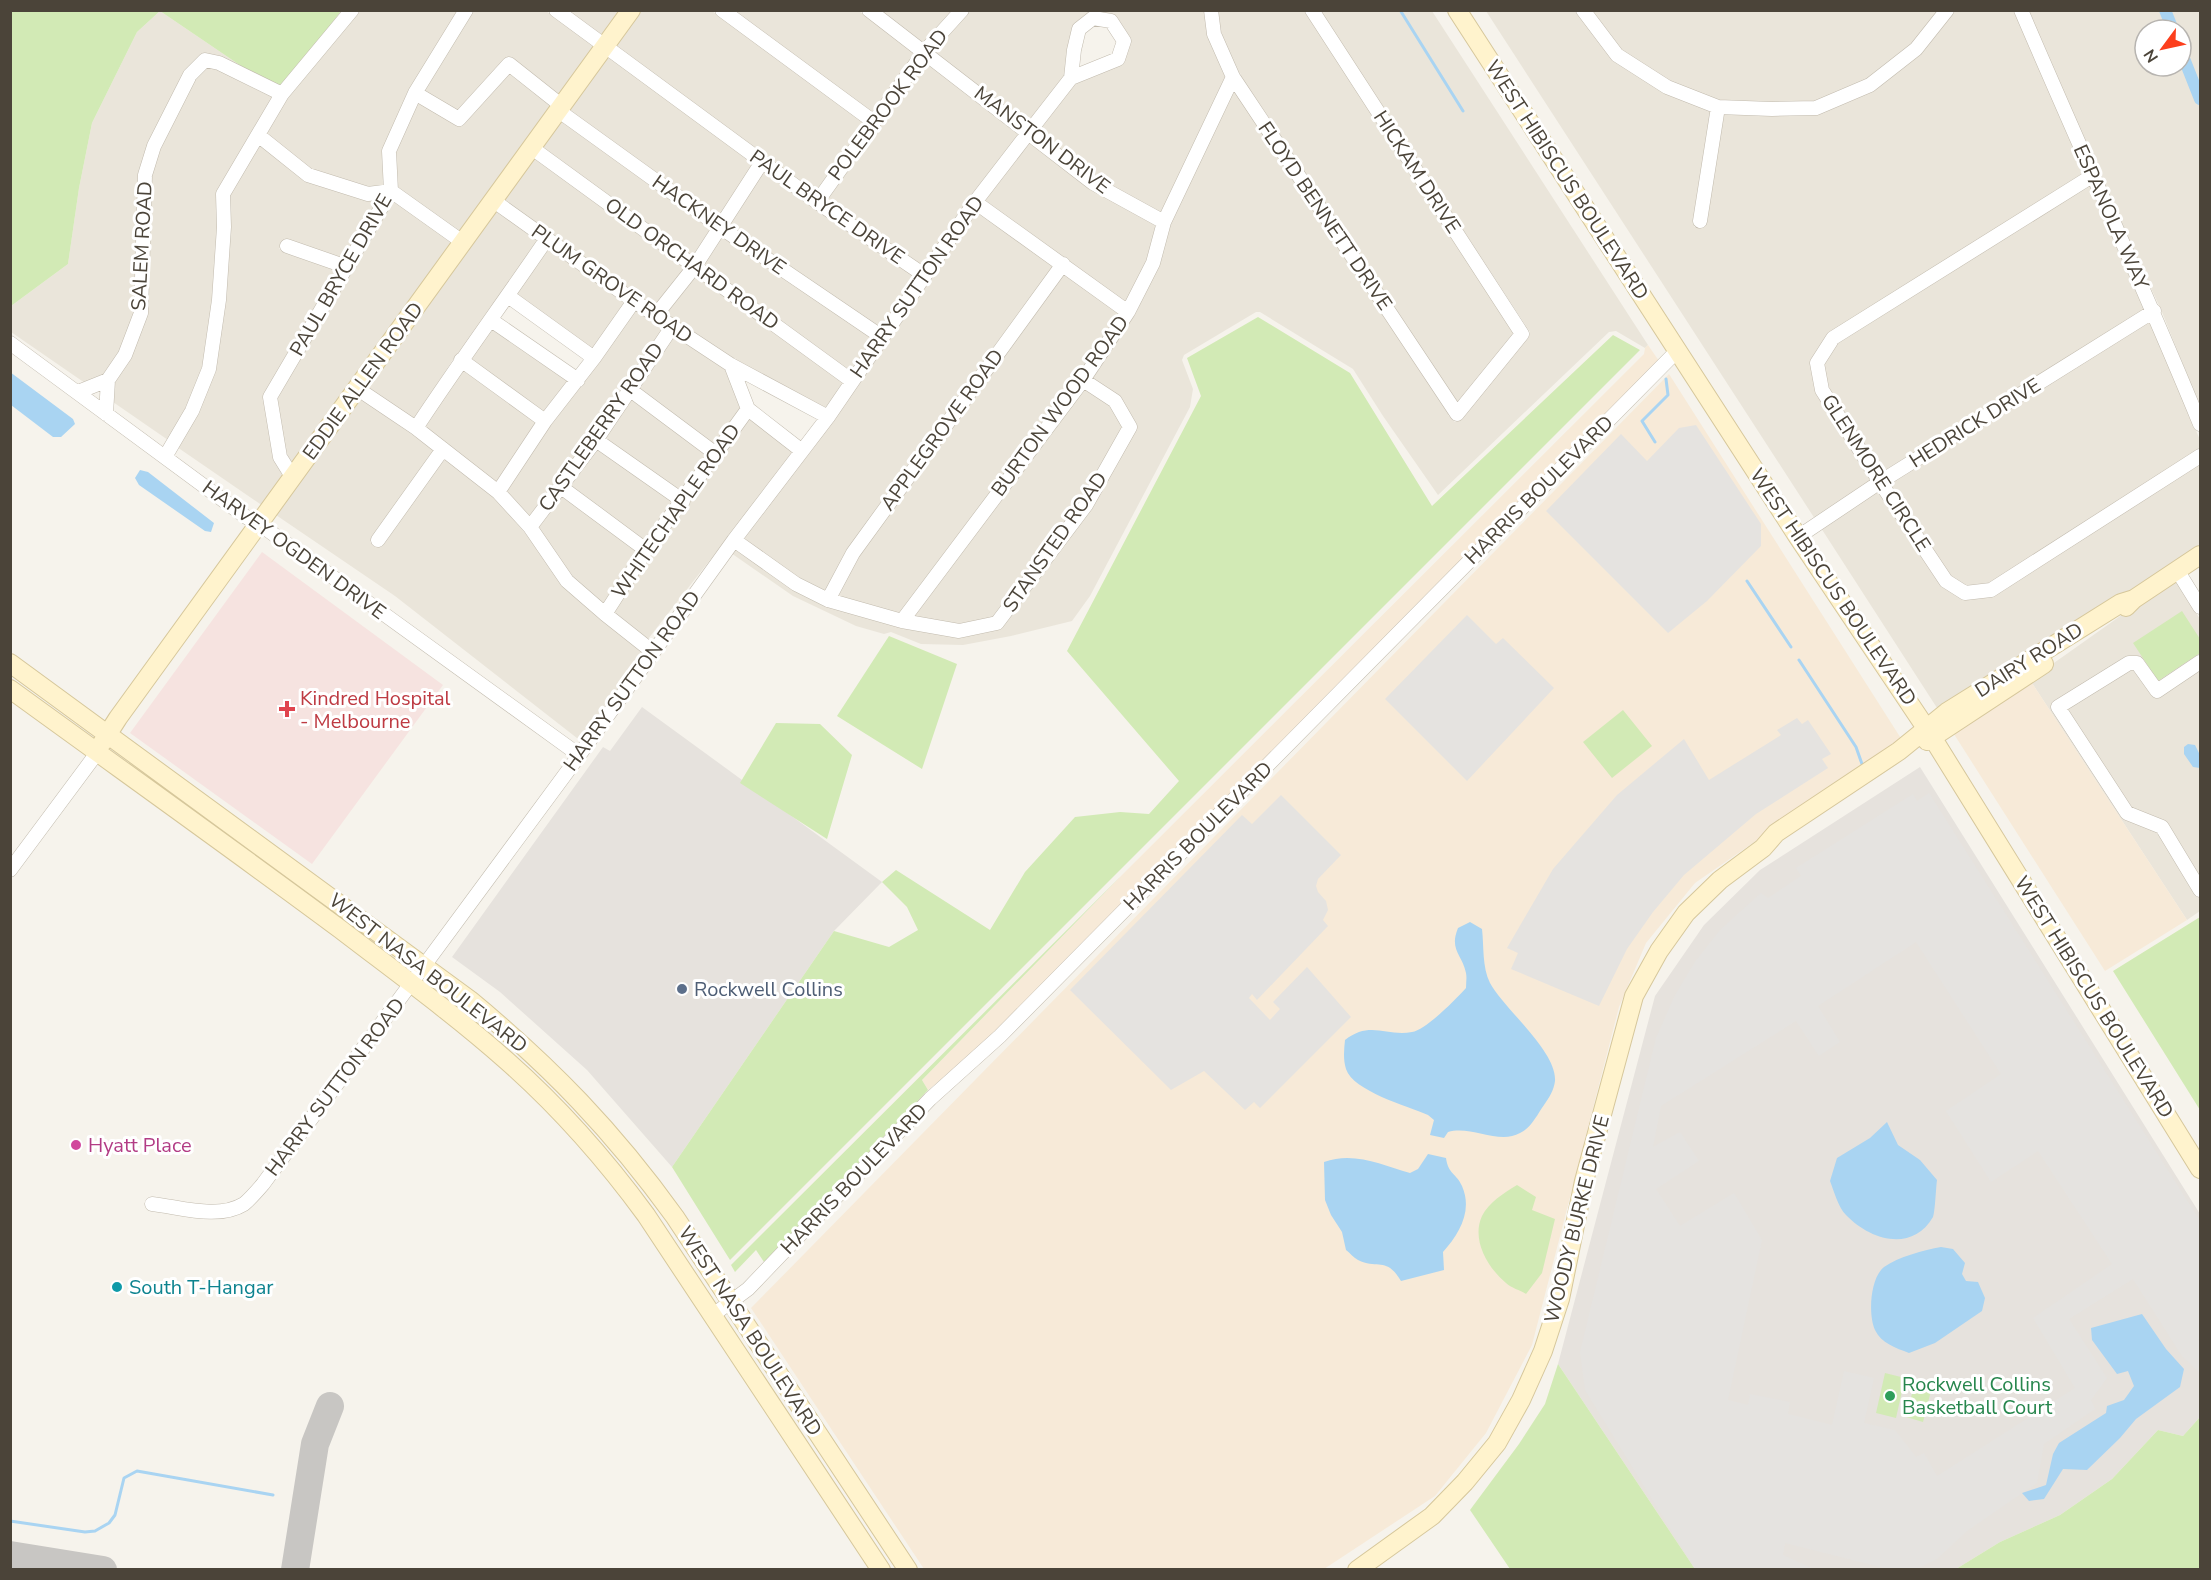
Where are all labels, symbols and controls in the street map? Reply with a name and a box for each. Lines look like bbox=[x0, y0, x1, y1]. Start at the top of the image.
north arrow bbox=[2133, 18, 2193, 78]
street label: POLEBROOK ROAD bbox=[822, 24, 954, 186]
text: N bbox=[2139, 45, 2164, 67]
street label: WEST HIBISCUS BOULEVARD bbox=[1479, 55, 1655, 305]
street label: MANSTON DRIVE bbox=[969, 80, 1115, 200]
street label: HICKAM DRIVE bbox=[1367, 105, 1467, 239]
street label: FLOYD BENNETT DRIVE bbox=[1252, 116, 1398, 316]
street label: ESPANOLA WAY bbox=[2067, 140, 2155, 295]
street label: PAUL BRYCE DRIVE bbox=[744, 143, 910, 271]
street label: HACKNEY DRIVE bbox=[647, 169, 791, 281]
street label: SALEM ROAD bbox=[125, 181, 159, 311]
street label: PAUL BRYCE DRIVE bbox=[284, 189, 398, 361]
street label: HARRY SUTTON ROAD bbox=[844, 190, 990, 384]
street label: OLD ORCHARD ROAD bbox=[599, 192, 785, 336]
street label: PLUM GROVE ROAD bbox=[526, 218, 698, 350]
street label: EDDIE ALLEN ROAD bbox=[297, 297, 429, 465]
street label: BURTON WOOD ROAD bbox=[985, 310, 1135, 502]
street label: CASTLEBERRY ROAD bbox=[532, 337, 670, 517]
street label: APPLEGROVE ROAD bbox=[874, 344, 1010, 516]
street label: HEDRICK DRIVE bbox=[1904, 372, 2046, 474]
street label: GLENMORE CIRCLE bbox=[1815, 389, 1937, 557]
street label: HARRIS BOULEVARD bbox=[1459, 410, 1619, 570]
street label: WHITECHAPLE ROAD bbox=[605, 418, 747, 604]
street label: WEST HIBISCUS BOULEVARD bbox=[1743, 463, 1923, 711]
street label: STANSTED ROAD bbox=[997, 467, 1113, 617]
street label: HARVEY OGDEN DRIVE bbox=[197, 474, 391, 626]
street label: HARRY SUTTON ROAD bbox=[557, 585, 707, 777]
street label: DAIRY ROAD bbox=[1970, 616, 2088, 704]
place label: Kindred Hospital - Melbourne bbox=[300, 685, 450, 735]
marker: Kindred Hospital - Melbourne bbox=[278, 700, 296, 718]
street label: HARRIS BOULEVARD bbox=[1118, 756, 1278, 916]
street label: WEST HIBISCUS BOULEVARD bbox=[2008, 871, 2180, 1123]
street label: WEST NASA BOULEVARD bbox=[323, 887, 533, 1059]
place label: Rockwell Collins bbox=[694, 976, 843, 1003]
marker: Rockwell Collins bbox=[675, 982, 689, 996]
street label: HARRY SUTTON ROAD bbox=[259, 992, 411, 1182]
street label: HARRIS BOULEVARD bbox=[775, 1098, 933, 1260]
street label: WOODY BURKE DRIVE bbox=[1538, 1112, 1616, 1326]
place label: Hyatt Place bbox=[88, 1132, 192, 1159]
marker: Hyatt Place bbox=[69, 1138, 83, 1152]
street label: WEST NASA BOULEVARD bbox=[672, 1221, 828, 1441]
place label: South T-Hangar bbox=[129, 1274, 273, 1301]
marker: South T-Hangar bbox=[110, 1280, 124, 1294]
place label: Rockwell Collins Basketball Court bbox=[1902, 1371, 2053, 1421]
marker: Rockwell Collins Basketball Court bbox=[1883, 1389, 1897, 1403]

